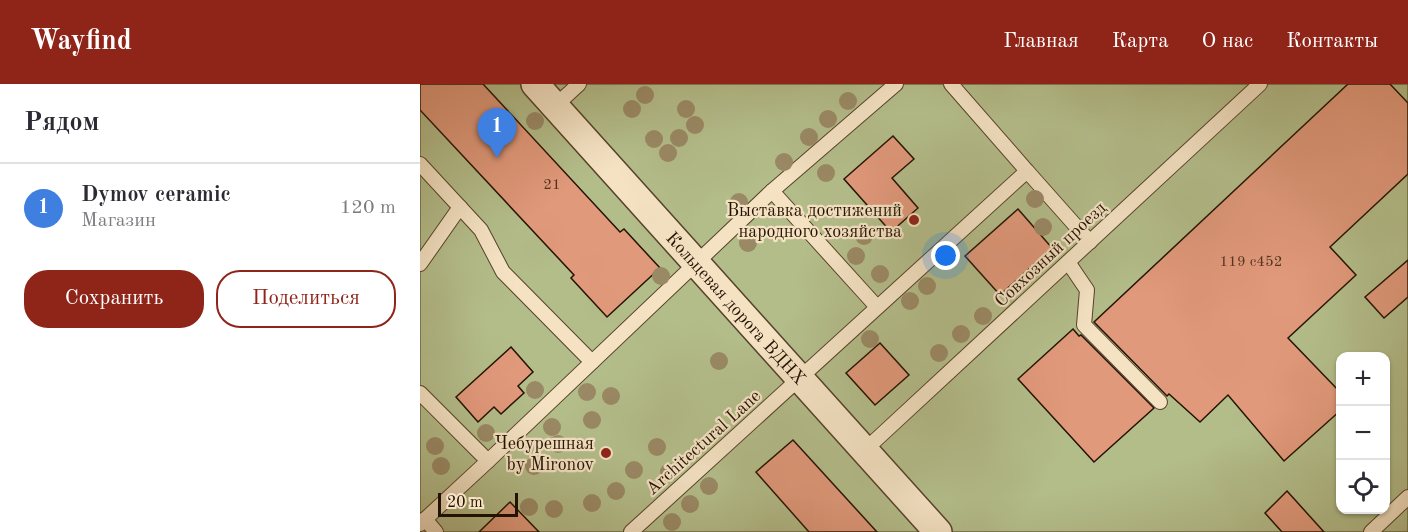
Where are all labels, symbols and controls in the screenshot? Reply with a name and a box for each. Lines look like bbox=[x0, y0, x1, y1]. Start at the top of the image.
text: Wayfind bbox=[30, 28, 132, 56]
text: Главная bbox=[1003, 31, 1079, 52]
text: Карта bbox=[1112, 31, 1169, 52]
text: О нас bbox=[1202, 31, 1253, 52]
text: Контакты bbox=[1286, 31, 1378, 52]
pin: 1 bbox=[478, 109, 517, 158]
text: Рядом bbox=[24, 110, 99, 136]
house number: 21 bbox=[543, 178, 561, 193]
text: Dymov ceramic bbox=[81, 184, 231, 206]
text: 1 bbox=[38, 198, 49, 218]
text: 120 m bbox=[340, 198, 396, 218]
street label: Совхозный проезд bbox=[992, 199, 1110, 311]
place label: Выставка достижений народного хозяйства bbox=[727, 202, 902, 241]
text: Магазин bbox=[81, 211, 156, 231]
marker: Выставка достижений народного хозяйства bbox=[907, 213, 921, 227]
street label: Кольцевая дорога ВДНХ bbox=[662, 229, 809, 389]
your location bbox=[931, 241, 960, 270]
house number: 119 с452 bbox=[1220, 255, 1282, 270]
button: Сохранить bbox=[24, 270, 204, 328]
button: Поделиться bbox=[216, 270, 396, 328]
map controls bbox=[1336, 352, 1390, 514]
button: + bbox=[1336, 352, 1390, 406]
street label: Architectural Lane bbox=[643, 387, 764, 499]
button: − bbox=[1336, 406, 1390, 460]
place label: Чебурешная by Mironov bbox=[495, 435, 594, 474]
marker: Чебурешная by Mironov bbox=[599, 446, 613, 460]
button: locate bbox=[1336, 460, 1390, 514]
scale bar bbox=[438, 490, 518, 518]
text: 20 m bbox=[447, 495, 483, 511]

